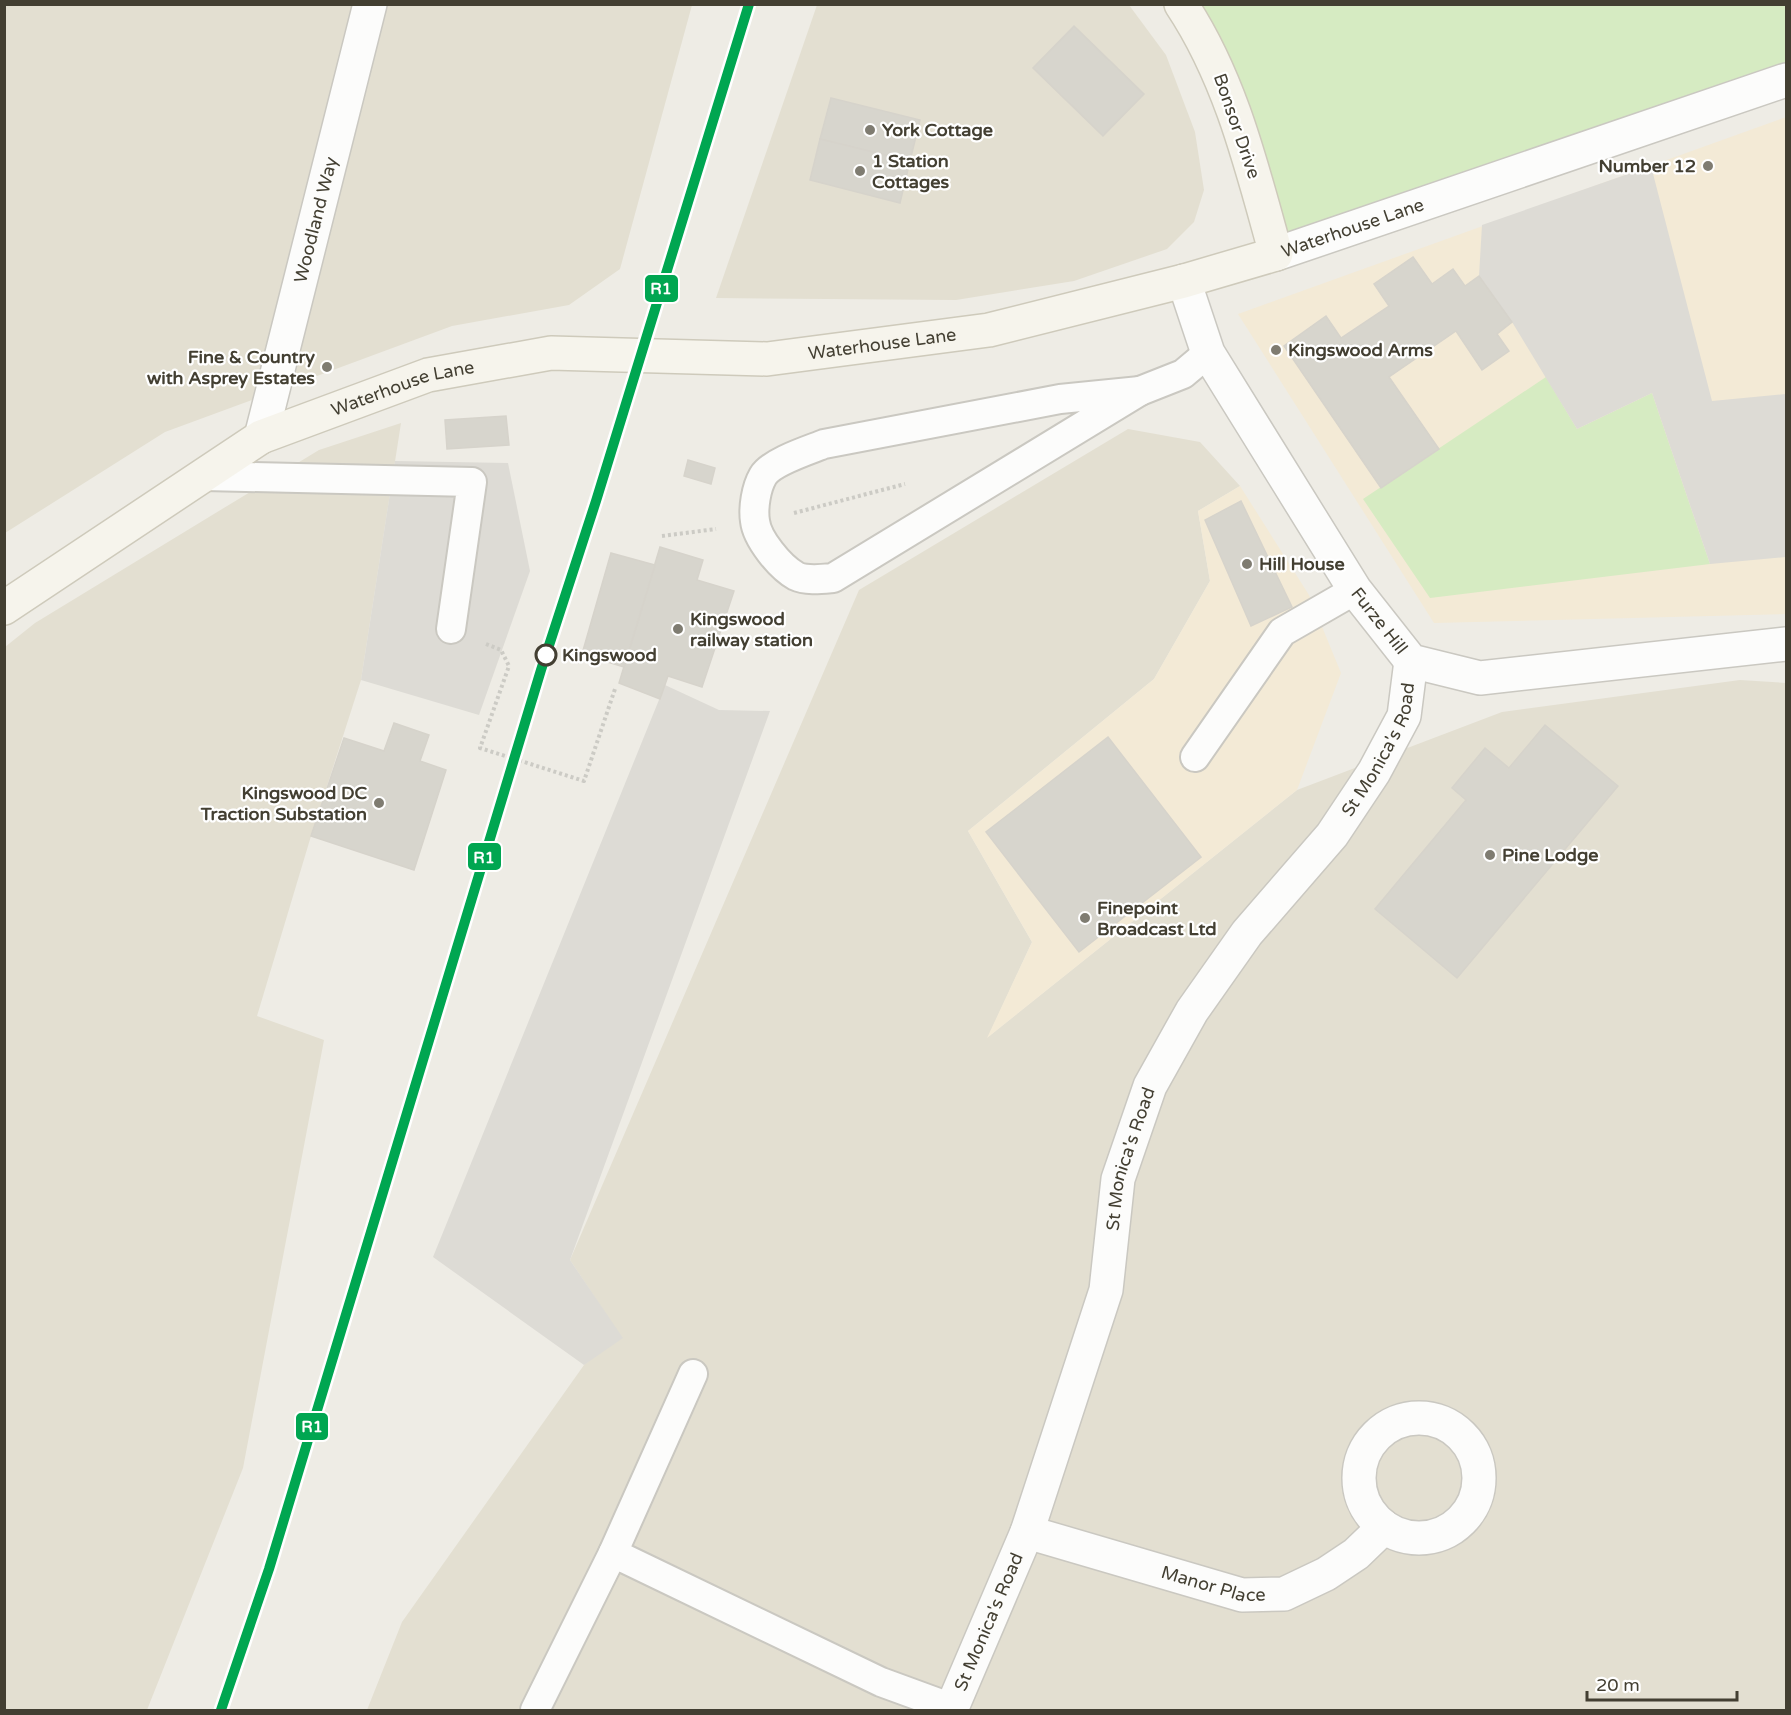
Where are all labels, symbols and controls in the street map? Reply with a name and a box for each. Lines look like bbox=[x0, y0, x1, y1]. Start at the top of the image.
street label: Bonsor Drive bbox=[1209, 71, 1265, 181]
place label: York Cottage bbox=[882, 119, 993, 141]
marker: York Cottage bbox=[863, 123, 877, 137]
place label: 1 Station Cottages bbox=[872, 150, 950, 193]
street label: Woodland Way bbox=[289, 154, 342, 285]
place label: Number 12 bbox=[1599, 155, 1696, 177]
marker: Number 12 bbox=[1701, 159, 1715, 173]
marker: 1 Station Cottages bbox=[853, 164, 867, 178]
street label: Waterhouse Lane bbox=[1278, 193, 1427, 262]
line badge: R1 bbox=[644, 274, 679, 303]
text: R1 bbox=[650, 279, 672, 299]
street label: Waterhouse Lane bbox=[807, 323, 958, 365]
place label: Kingswood Arms bbox=[1288, 339, 1433, 361]
marker: Kingswood Arms bbox=[1269, 343, 1283, 357]
place label: Fine & Country with Asprey Estates bbox=[147, 346, 315, 389]
street label: Waterhouse Lane bbox=[328, 356, 476, 421]
marker: Fine & Country with Asprey Estates bbox=[320, 360, 334, 374]
place label: Hill House bbox=[1259, 553, 1345, 575]
marker: Hill House bbox=[1240, 557, 1254, 571]
street label: Furze Hill bbox=[1346, 583, 1412, 659]
place label: Kingswood railway station bbox=[690, 608, 813, 651]
marker: Kingswood railway station bbox=[671, 622, 685, 636]
marker: Kingswood bbox=[535, 644, 557, 666]
place label: Kingswood bbox=[562, 644, 657, 666]
street label: St Monica's Road bbox=[1337, 681, 1419, 821]
place label: Kingswood DC Traction Substation bbox=[200, 782, 367, 825]
marker: Kingswood DC Traction Substation bbox=[372, 796, 386, 810]
line badge: R1 bbox=[467, 842, 502, 871]
place label: Pine Lodge bbox=[1502, 844, 1598, 866]
text: R1 bbox=[473, 848, 495, 868]
marker: Pine Lodge bbox=[1483, 848, 1497, 862]
place label: Finepoint Broadcast Ltd bbox=[1097, 897, 1217, 940]
marker: Finepoint Broadcast Ltd bbox=[1078, 911, 1092, 925]
street label: St Monica's Road bbox=[1101, 1084, 1160, 1232]
line badge: R1 bbox=[295, 1412, 329, 1441]
text: R1 bbox=[301, 1417, 323, 1437]
street label: St Monica's Road bbox=[949, 1549, 1028, 1694]
street label: Manor Place bbox=[1159, 1561, 1266, 1607]
scale bar bbox=[1587, 1664, 1737, 1702]
text: 20 m bbox=[1596, 1674, 1640, 1696]

